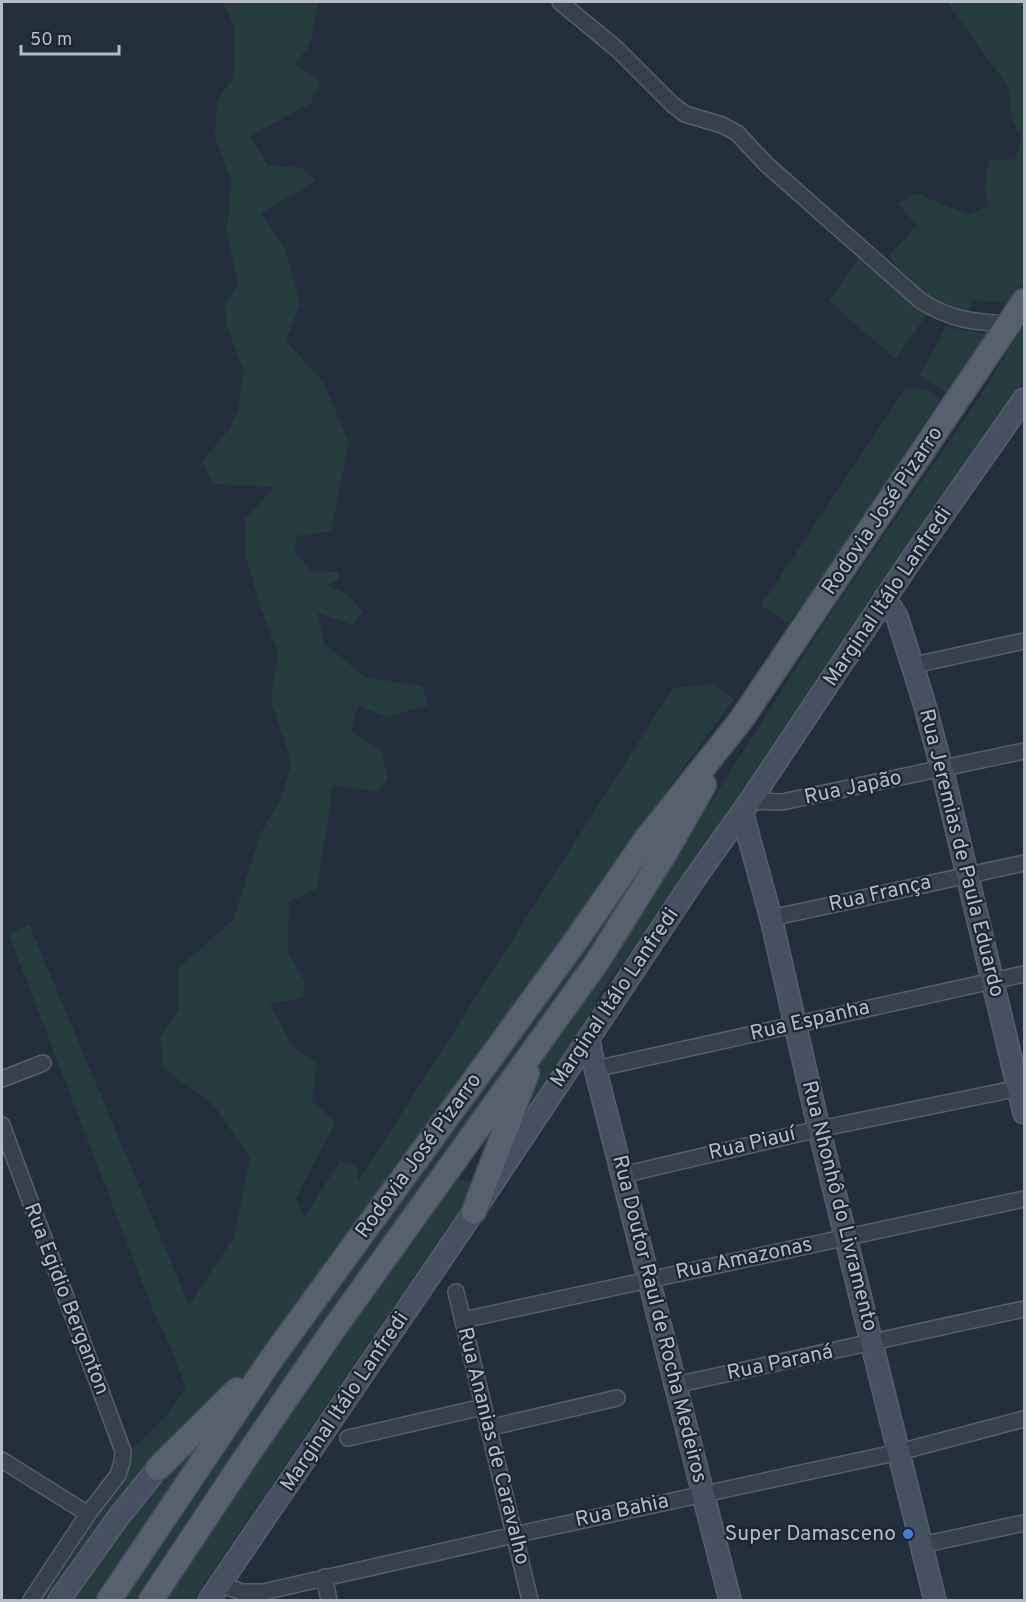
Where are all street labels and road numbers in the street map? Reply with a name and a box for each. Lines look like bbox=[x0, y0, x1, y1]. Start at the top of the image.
street label: Rodovia José Pizarro bbox=[817, 421, 949, 601]
street label: Marginal Itálo Lanfredi bbox=[818, 502, 958, 692]
street label: Rua Jeremias de Paula Eduardo bbox=[912, 706, 1010, 1000]
street label: Rua Japão bbox=[802, 765, 904, 811]
street label: Rua França bbox=[826, 869, 934, 919]
street label: Marginal Itálo Lanfredi bbox=[545, 903, 685, 1093]
street label: Rua Espanha bbox=[748, 994, 872, 1048]
street label: Rodovia José Pizarro bbox=[350, 1068, 488, 1244]
street label: Rua Nhonhô do Livramento bbox=[795, 1078, 883, 1334]
street label: Rua Piauí bbox=[706, 1121, 800, 1167]
street label: Rua Doutor Raul de Rocha Medeiros bbox=[605, 1152, 713, 1486]
street label: Rua Egidio Berganton bbox=[17, 1199, 115, 1399]
street label: Rua Amazonas bbox=[673, 1231, 815, 1287]
street label: Marginal Itálo Lanfredi bbox=[275, 1307, 415, 1497]
street label: Rua Ananias de Caravalho bbox=[450, 1325, 536, 1567]
street label: Rua Paraná bbox=[725, 1339, 835, 1387]
street label: Rua Bahia bbox=[573, 1488, 671, 1534]

